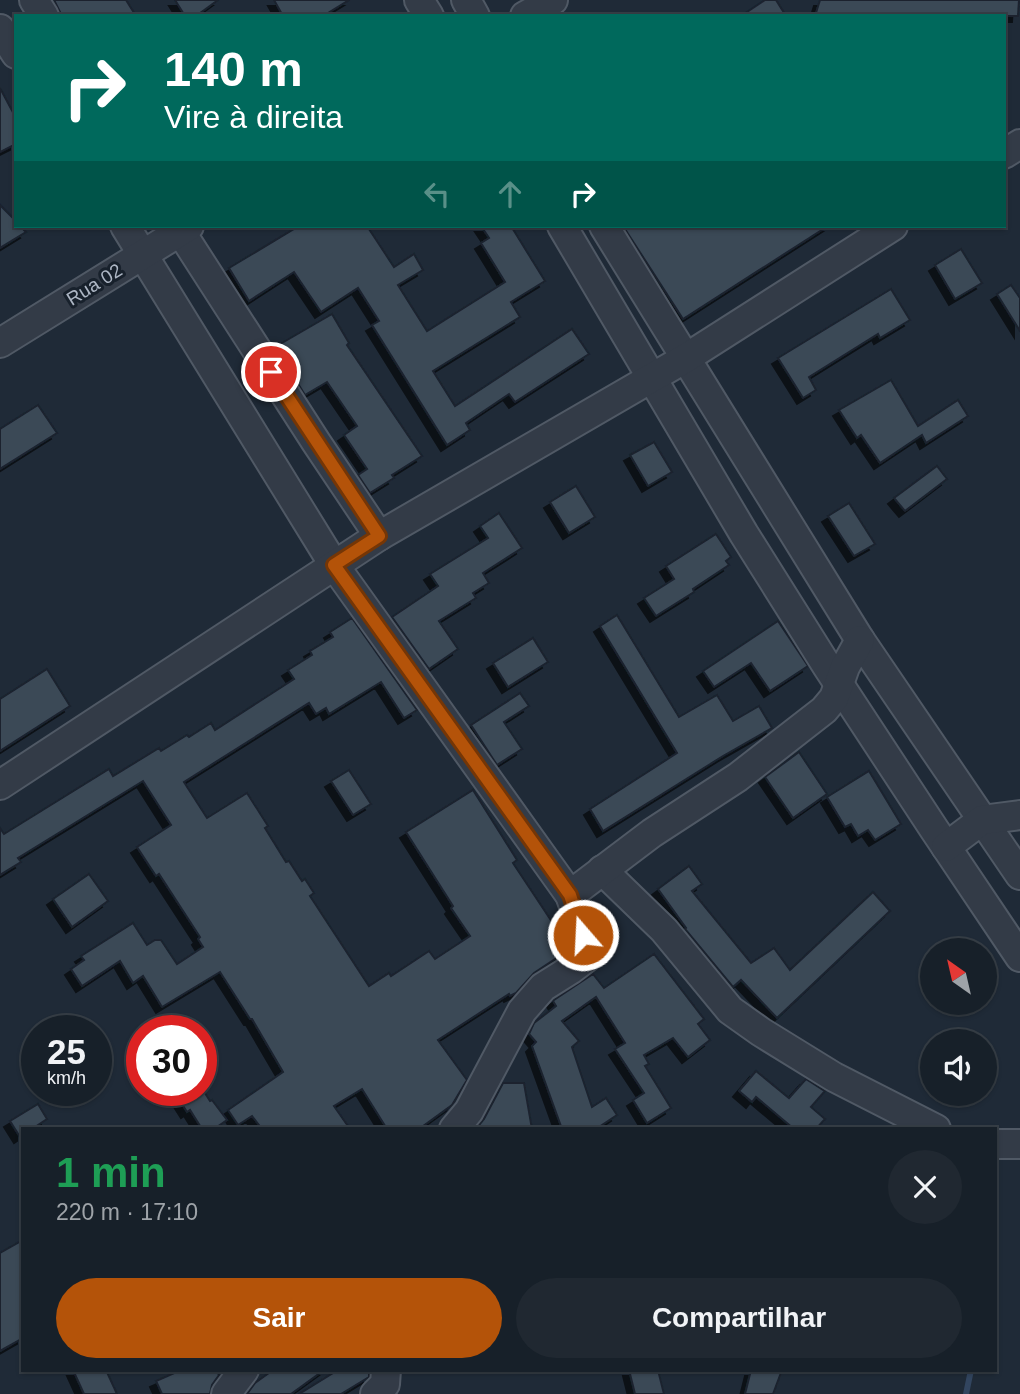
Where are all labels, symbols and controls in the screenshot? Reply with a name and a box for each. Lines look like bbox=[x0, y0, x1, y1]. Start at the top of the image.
icon: right bbox=[49, 42, 140, 133]
text: 140 m bbox=[164, 42, 303, 96]
text: Vire à direita bbox=[164, 99, 343, 135]
icon: left bbox=[418, 175, 456, 213]
icon: ahead bbox=[491, 175, 529, 213]
icon: right bbox=[564, 175, 602, 213]
street label: Rua 02 bbox=[63, 259, 126, 310]
pin bbox=[241, 342, 301, 402]
icon: arrive bbox=[252, 353, 290, 391]
position arrow bbox=[546, 898, 620, 972]
north arrow bbox=[920, 938, 998, 1015]
map controls bbox=[920, 938, 997, 1106]
speed limit sign: 30 bbox=[126, 1015, 217, 1106]
button: sound bbox=[920, 1029, 997, 1106]
text: 25 bbox=[47, 1032, 86, 1071]
text: km/h bbox=[47, 1068, 86, 1088]
text: 1 min bbox=[56, 1149, 166, 1196]
button: close bbox=[888, 1150, 962, 1224]
text: 220 m · 17:10 bbox=[56, 1199, 198, 1225]
button: Sair bbox=[56, 1278, 502, 1358]
button: Compartilhar bbox=[516, 1278, 962, 1358]

